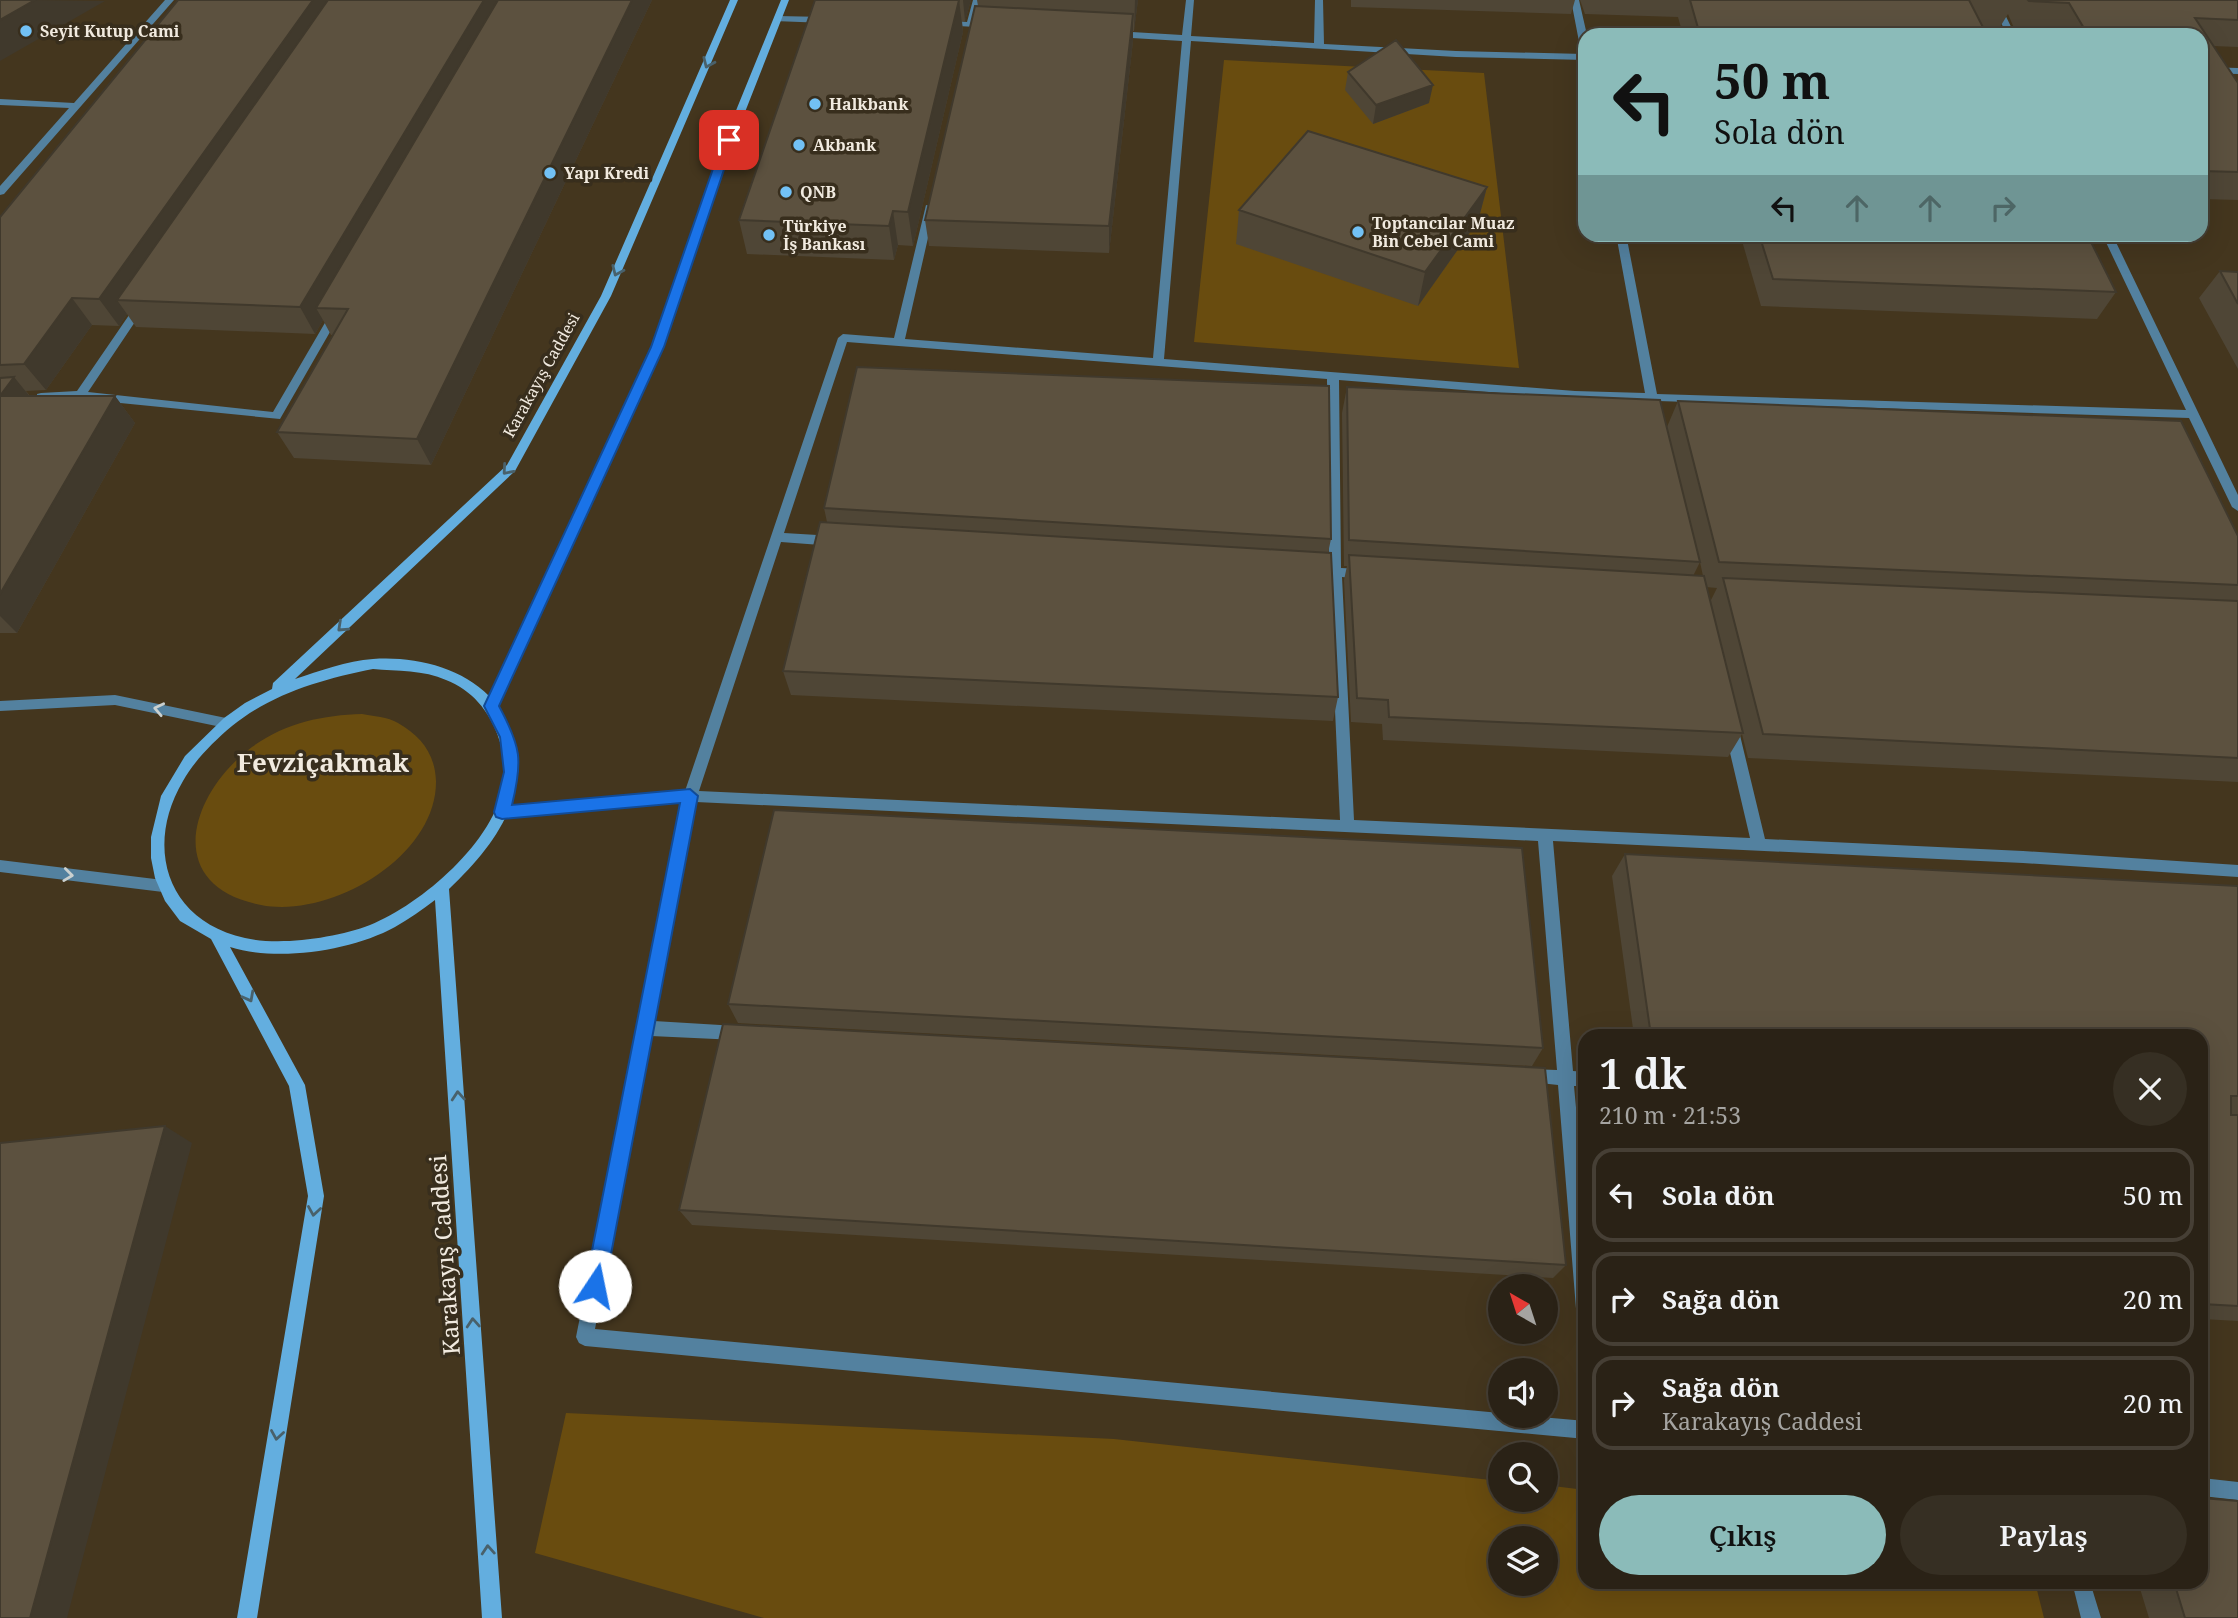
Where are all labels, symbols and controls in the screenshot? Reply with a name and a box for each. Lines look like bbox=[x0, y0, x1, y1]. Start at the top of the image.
place label: Seyit Kutup Cami bbox=[40, 20, 180, 42]
marker: Seyit Kutup Cami bbox=[18, 23, 34, 39]
text: 50 m bbox=[1714, 47, 1830, 113]
one-way arrow bbox=[702, 56, 716, 68]
icon: left bbox=[1599, 56, 1690, 147]
place label: Halkbank bbox=[829, 93, 909, 115]
marker: Halkbank bbox=[807, 96, 823, 112]
pin bbox=[699, 110, 759, 170]
text: Sola dön bbox=[1714, 110, 1845, 153]
icon: arrive bbox=[710, 121, 748, 159]
place label: Akbank bbox=[813, 134, 877, 156]
marker: Akbank bbox=[791, 137, 807, 153]
place label: Yapı Kredi bbox=[564, 162, 649, 184]
marker: Yapı Kredi bbox=[542, 165, 558, 181]
place label: QNB bbox=[800, 181, 836, 203]
marker: QNB bbox=[778, 184, 794, 200]
icon: left bbox=[1765, 189, 1803, 227]
icon: ahead bbox=[1838, 189, 1876, 227]
icon: ahead bbox=[1911, 189, 1949, 227]
icon: right bbox=[1984, 189, 2022, 227]
place label: Toptancılar Muaz Bin Cebel Cami bbox=[1372, 212, 1515, 252]
place label: Türkiye İş Bankası bbox=[783, 215, 866, 255]
marker: Toptancılar Muaz Bin Cebel Cami bbox=[1350, 224, 1366, 240]
marker: Türkiye İş Bankası bbox=[761, 227, 777, 243]
one-way arrow bbox=[611, 264, 625, 277]
street label: Karakayış Caddesi bbox=[498, 309, 584, 441]
one-way arrow bbox=[503, 462, 515, 475]
one-way arrow bbox=[337, 618, 350, 631]
one-way arrow bbox=[153, 703, 165, 718]
district label: Fevziçakmak bbox=[237, 744, 410, 780]
one-way arrow bbox=[62, 867, 74, 882]
one-way arrow bbox=[241, 990, 255, 1002]
text: 1 dk bbox=[1599, 1044, 1686, 1101]
button: close bbox=[2113, 1052, 2187, 1126]
one-way arrow bbox=[451, 1090, 466, 1101]
text: 210 m · 21:53 bbox=[1599, 1099, 1741, 1131]
street label: Karakayış Caddesi bbox=[421, 1153, 467, 1356]
icon: left bbox=[1603, 1176, 1641, 1214]
text: Sola dön bbox=[1662, 1177, 1775, 1213]
text: 50 m bbox=[2123, 1177, 2183, 1213]
one-way arrow bbox=[307, 1205, 322, 1217]
position arrow bbox=[558, 1249, 632, 1323]
north arrow bbox=[1488, 1274, 1558, 1344]
map controls bbox=[1488, 1274, 1558, 1596]
icon: right bbox=[1603, 1280, 1641, 1318]
text: Sağa dön bbox=[1662, 1281, 1780, 1317]
text: 20 m bbox=[2123, 1281, 2183, 1317]
one-way arrow bbox=[466, 1317, 481, 1328]
button: sound bbox=[1488, 1358, 1558, 1428]
text: Sağa dön bbox=[1662, 1369, 1780, 1405]
icon: right bbox=[1603, 1384, 1641, 1422]
text: 20 m bbox=[2123, 1385, 2183, 1421]
text: Karakayış Caddesi bbox=[1662, 1405, 1862, 1437]
one-way arrow bbox=[270, 1429, 285, 1441]
button: search bbox=[1488, 1442, 1558, 1512]
button: Çıkış bbox=[1599, 1495, 1886, 1575]
button: Paylaş bbox=[1900, 1495, 2187, 1575]
button: layers bbox=[1488, 1526, 1558, 1596]
one-way arrow bbox=[480, 1544, 495, 1555]

